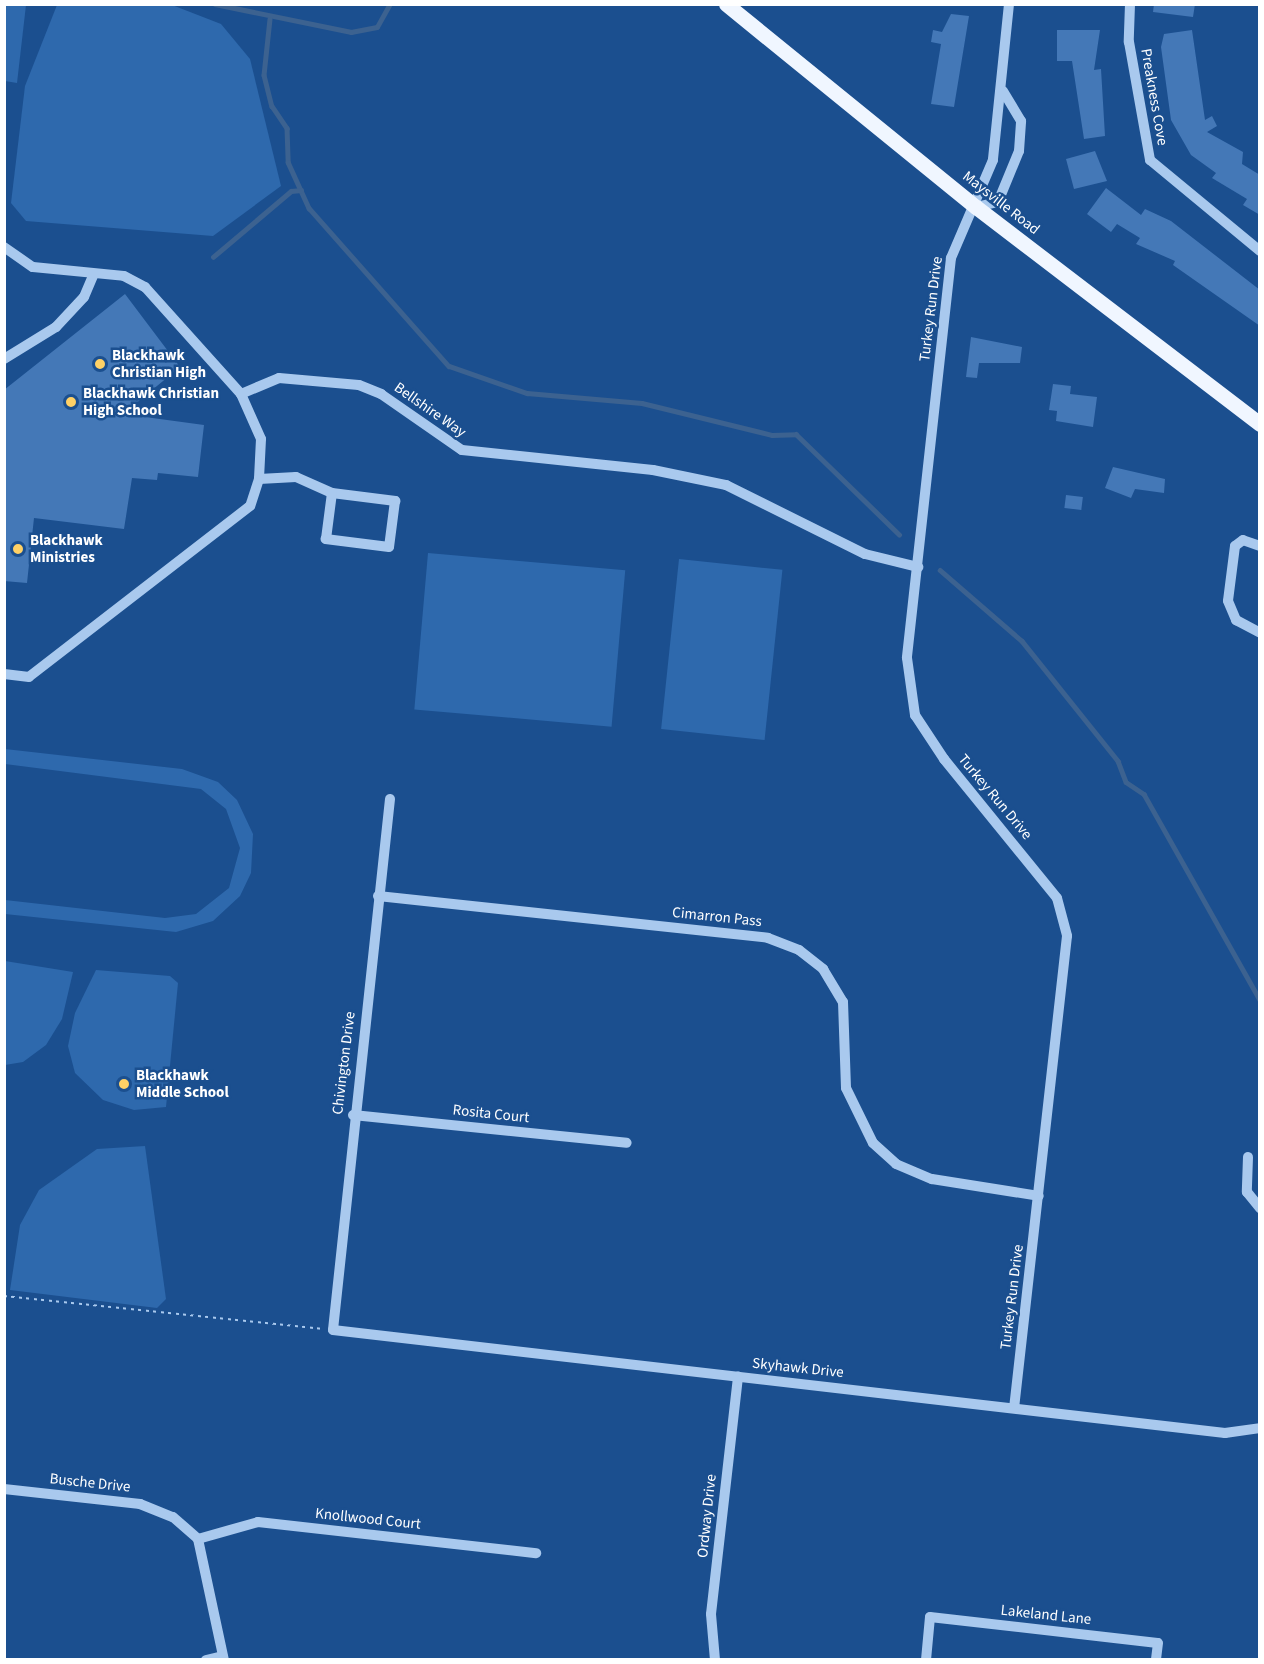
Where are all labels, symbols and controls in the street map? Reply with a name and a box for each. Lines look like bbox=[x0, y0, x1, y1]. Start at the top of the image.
street label: Preakness Cove bbox=[1137, 47, 1171, 147]
street label: Maysville Road bbox=[959, 167, 1043, 239]
street label: Turkey Run Drive bbox=[916, 255, 946, 363]
place label: Blackhawk Christian High bbox=[112, 346, 206, 381]
marker: Blackhawk Christian High bbox=[93, 357, 107, 371]
street label: Bellshire Way bbox=[391, 379, 469, 441]
place label: Blackhawk Christian High School bbox=[83, 384, 219, 419]
marker: Blackhawk Christian High School bbox=[64, 395, 78, 409]
place label: Blackhawk Ministries bbox=[30, 531, 103, 566]
marker: Blackhawk Ministries bbox=[11, 542, 25, 556]
street label: Turkey Run Drive bbox=[954, 751, 1036, 843]
street label: Cimarron Pass bbox=[671, 903, 763, 931]
street label: Chivington Drive bbox=[329, 1010, 359, 1116]
place label: Blackhawk Middle School bbox=[136, 1066, 229, 1101]
marker: Blackhawk Middle School bbox=[117, 1077, 131, 1091]
street label: Rosita Court bbox=[452, 1101, 530, 1127]
street label: Turkey Run Drive bbox=[997, 1243, 1027, 1351]
street label: Skyhawk Drive bbox=[751, 1354, 845, 1382]
street label: Busche Drive bbox=[49, 1470, 131, 1496]
street label: Ordway Drive bbox=[694, 1473, 720, 1559]
street label: Knollwood Court bbox=[314, 1505, 422, 1533]
street label: Lakeland Lane bbox=[1000, 1601, 1092, 1629]

